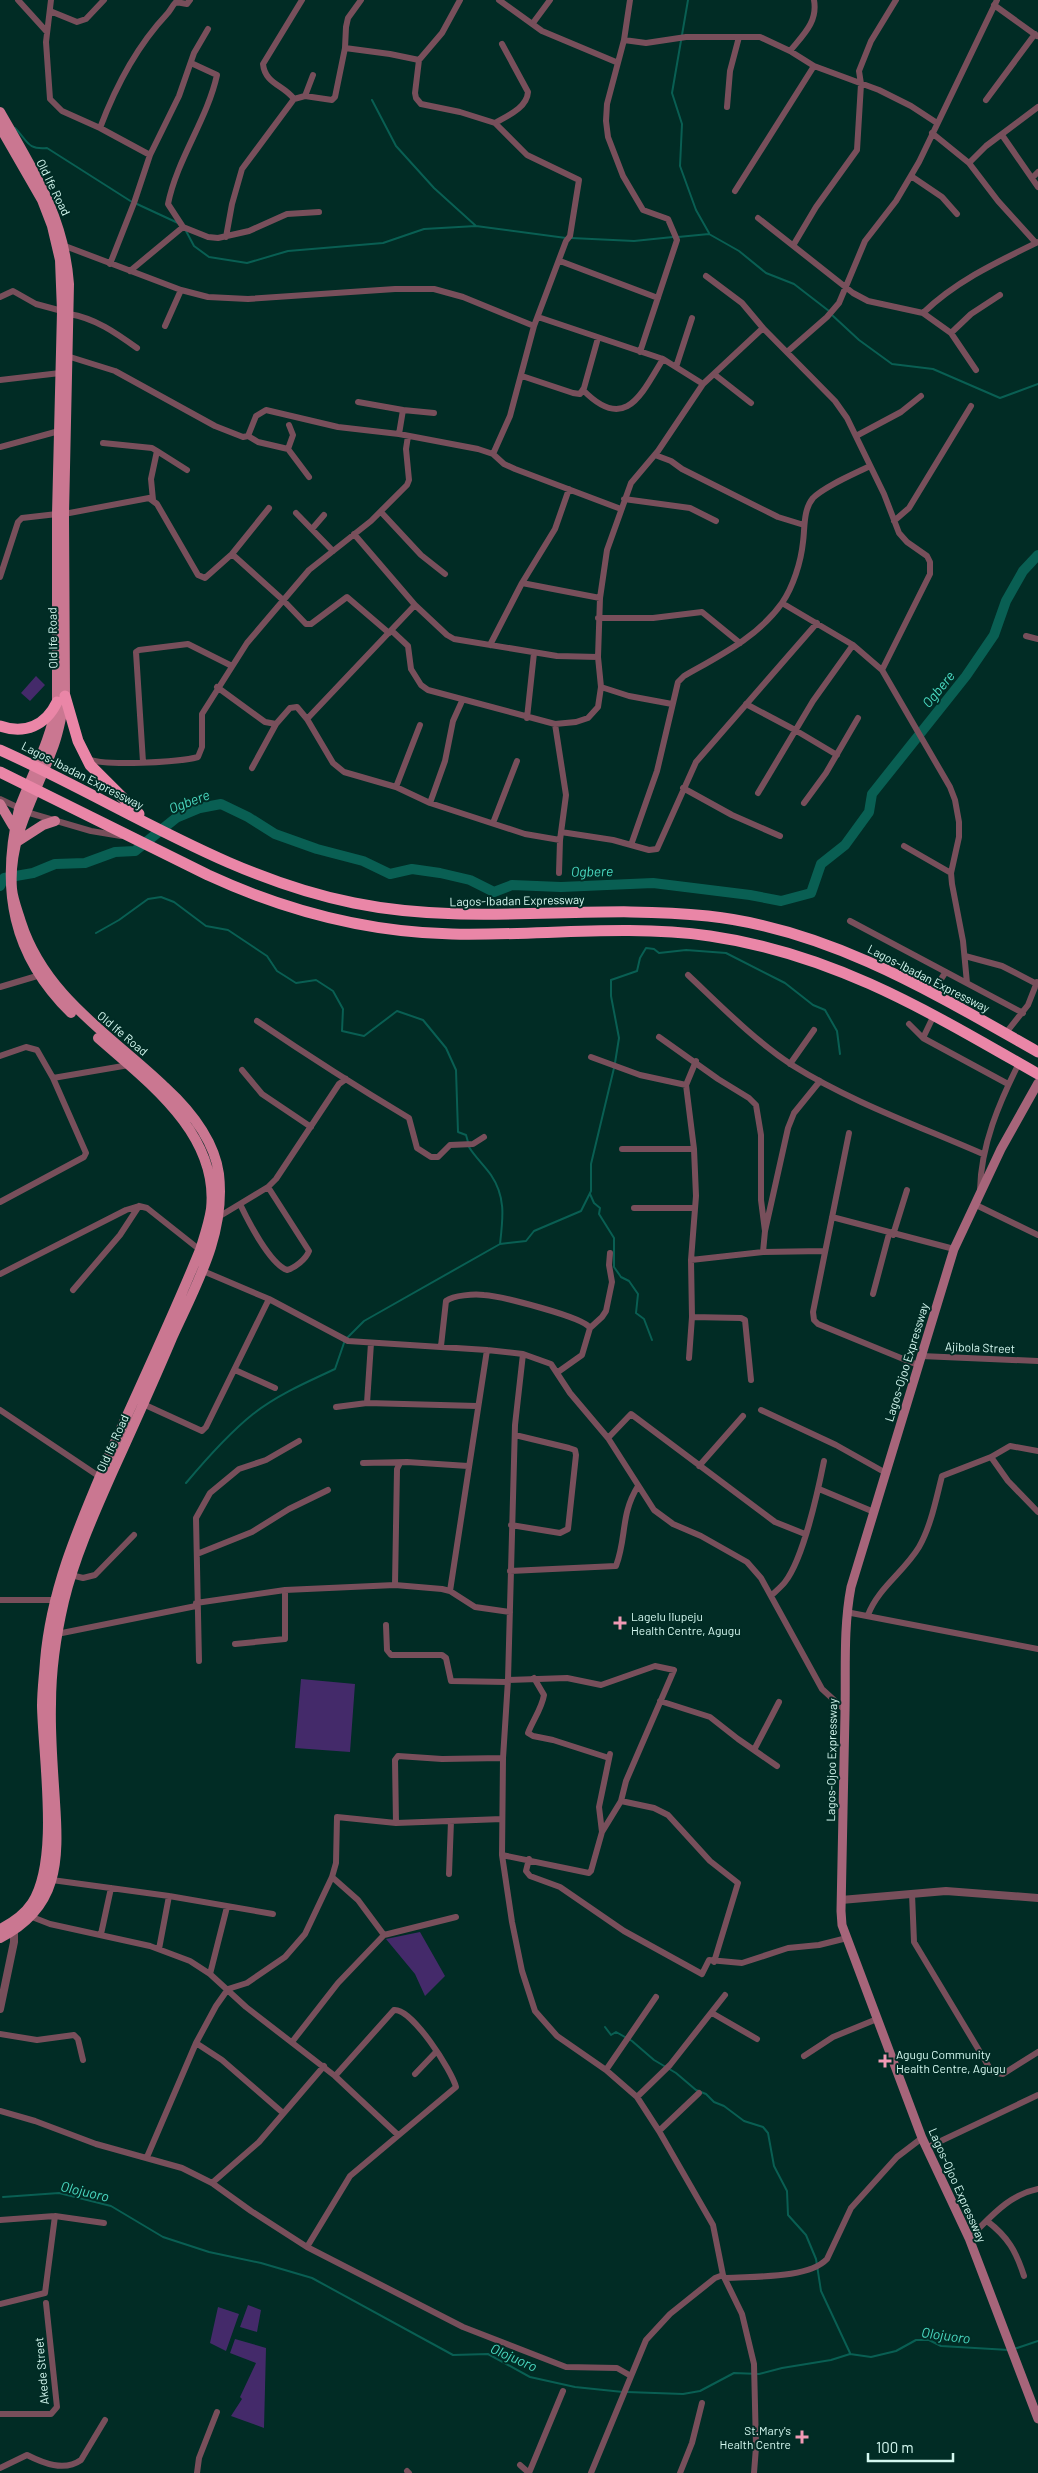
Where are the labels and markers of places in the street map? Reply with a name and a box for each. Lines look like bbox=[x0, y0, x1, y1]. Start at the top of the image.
place label: Lagelu Ilupeju Health Centre, Agugu bbox=[631, 1609, 741, 1637]
marker: Lagelu Ilupeju Health Centre, Agugu bbox=[613, 1616, 627, 1630]
place label: Agugu Community Health Centre, Agugu bbox=[896, 2047, 1006, 2075]
marker: Agugu Community Health Centre, Agugu bbox=[878, 2054, 892, 2068]
place label: St.Mary's Health Centre bbox=[719, 2423, 791, 2451]
marker: St.Mary's Health Centre bbox=[795, 2430, 809, 2444]

